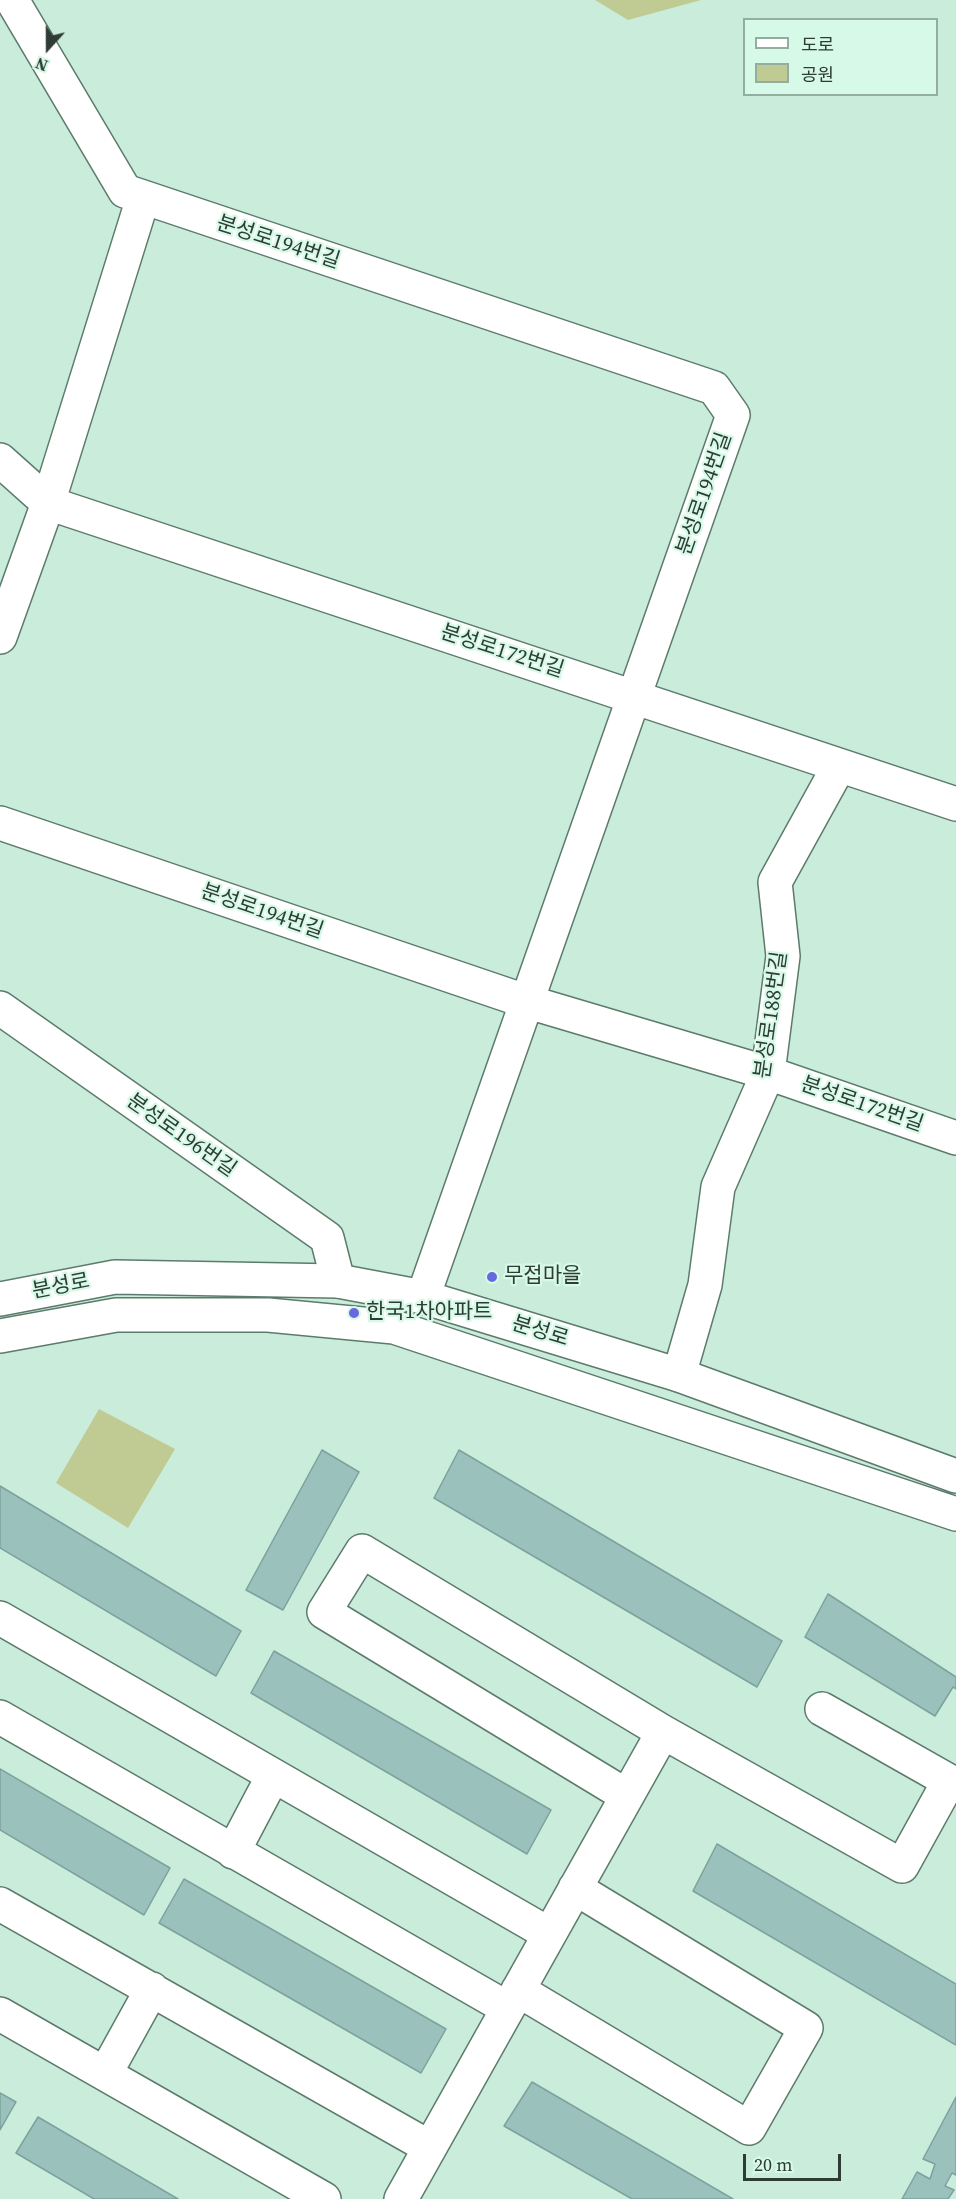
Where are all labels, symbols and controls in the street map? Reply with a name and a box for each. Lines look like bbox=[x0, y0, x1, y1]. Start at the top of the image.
north arrow bbox=[18, 18, 78, 78]
legend bbox=[743, 18, 938, 96]
text: 도로 bbox=[801, 32, 834, 57]
text: N bbox=[32, 52, 51, 77]
text: 공원 bbox=[801, 62, 834, 87]
street label: 분성로194번길 bbox=[213, 211, 343, 275]
street label: 분성로194번길 bbox=[672, 429, 738, 559]
street label: 분성로172번길 bbox=[437, 620, 567, 684]
street label: 분성로194번길 bbox=[197, 879, 327, 945]
street label: 분성로188번길 bbox=[751, 950, 793, 1080]
street label: 분성로172번길 bbox=[797, 1072, 927, 1138]
street label: 분성로196번길 bbox=[121, 1089, 241, 1183]
place label: 무접마을 bbox=[504, 1264, 581, 1290]
street label: 분성로 bbox=[30, 1269, 92, 1305]
marker: 무접마을 bbox=[485, 1270, 499, 1284]
place label: 한국1차아파트 bbox=[366, 1300, 492, 1326]
marker: 한국1차아파트 bbox=[347, 1306, 361, 1320]
street label: 분성로 bbox=[509, 1311, 571, 1353]
scale bar bbox=[746, 2142, 844, 2180]
text: 20 m bbox=[754, 2152, 792, 2177]

